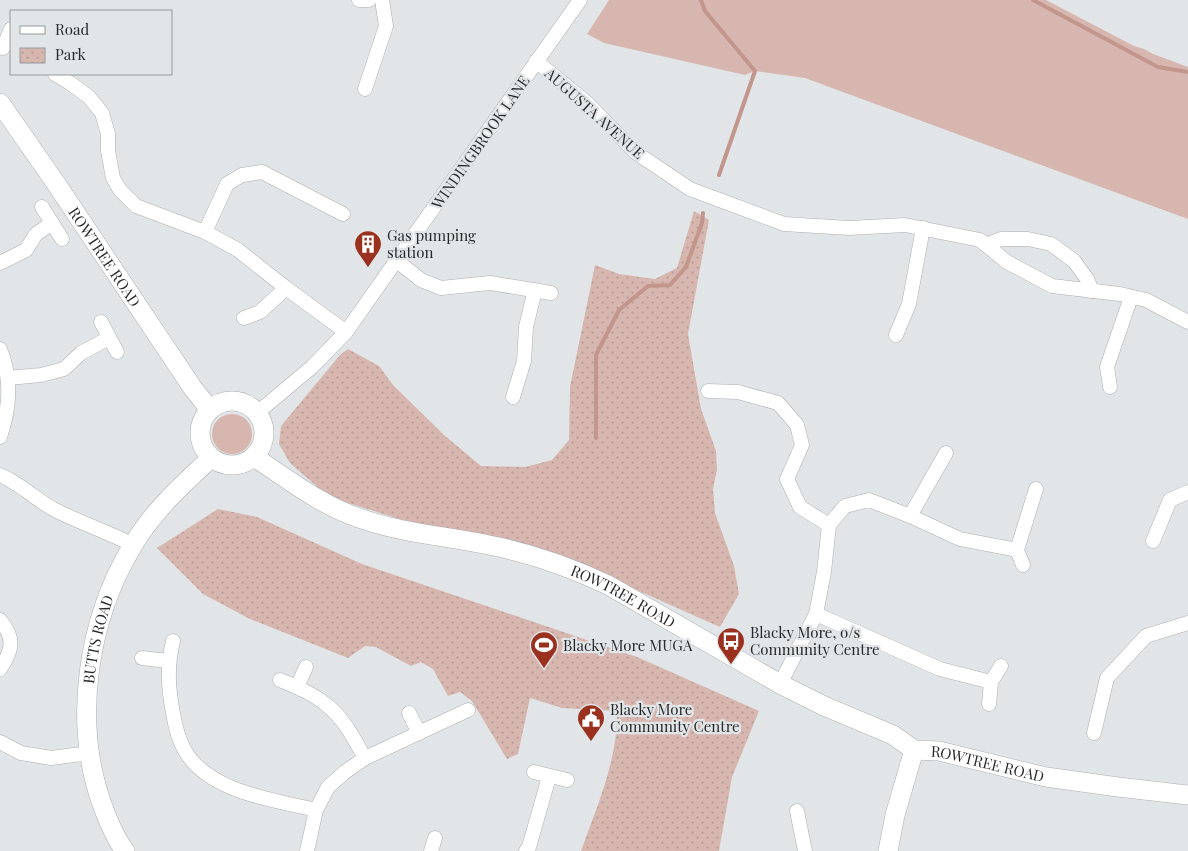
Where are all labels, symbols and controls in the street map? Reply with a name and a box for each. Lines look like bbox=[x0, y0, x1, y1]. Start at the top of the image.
legend bbox=[10, 10, 172, 75]
text: Road bbox=[55, 19, 89, 39]
text: Park bbox=[55, 44, 87, 64]
street label: AUGUSTA AVENUE bbox=[540, 62, 649, 163]
street label: WINDINGBROOK LANE bbox=[426, 71, 534, 213]
street label: ROWTREE ROAD bbox=[64, 203, 145, 311]
place label: Gas pumping station bbox=[387, 225, 476, 262]
building icon: Gas pumping station bbox=[353, 229, 383, 268]
street label: ROWTREE ROAD bbox=[568, 560, 679, 632]
street label: BUTTS ROAD bbox=[78, 592, 118, 685]
place label: Blacky More, o/s Community Centre bbox=[750, 622, 880, 659]
bus stop icon: Blacky More, o/s Community Centre bbox=[716, 626, 746, 665]
sports icon: Blacky More MUGA bbox=[529, 630, 559, 669]
place label: Blacky More MUGA bbox=[563, 635, 693, 655]
place label: Blacky More Community Centre bbox=[610, 699, 740, 736]
public building icon: Blacky More Community Centre bbox=[576, 703, 606, 742]
street label: ROWTREE ROAD bbox=[931, 741, 1047, 786]

